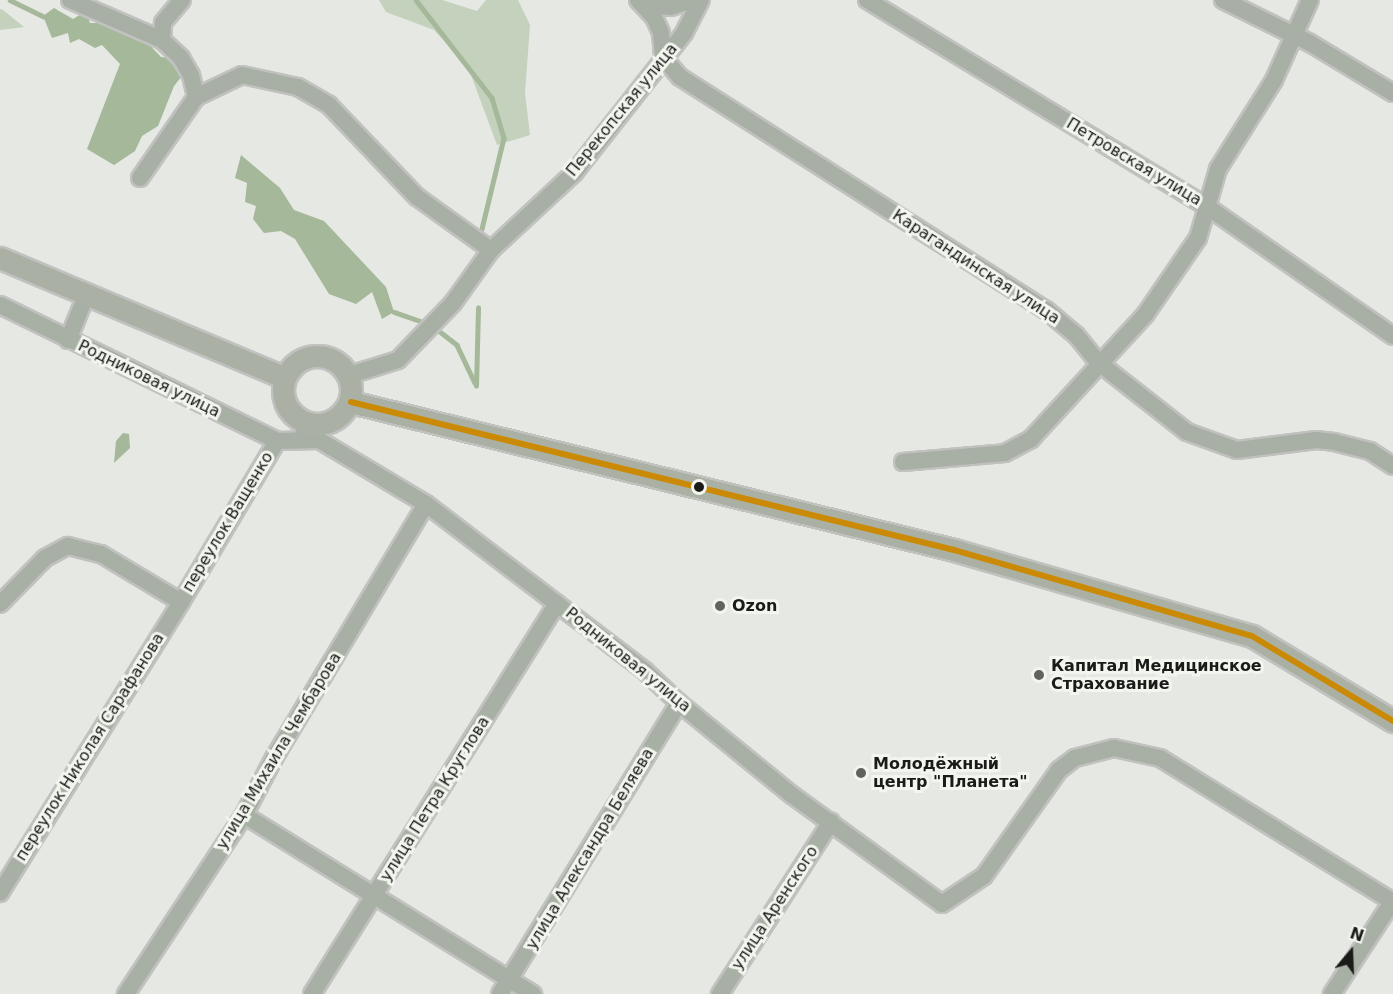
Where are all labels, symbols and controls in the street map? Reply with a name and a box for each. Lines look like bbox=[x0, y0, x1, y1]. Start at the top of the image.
street label: Перекопская улица bbox=[562, 40, 682, 180]
street label: Петровская улица bbox=[1063, 114, 1205, 210]
street label: Карагандинская улица bbox=[889, 206, 1063, 328]
street label: Родниковая улица bbox=[75, 336, 223, 422]
street label: переулок Ващенко bbox=[179, 448, 277, 596]
unlabelled marker bbox=[693, 481, 705, 493]
place label: Ozon bbox=[732, 596, 777, 616]
marker: Ozon bbox=[713, 599, 727, 613]
street label: Родниковая улица bbox=[562, 604, 694, 716]
street label: переулок Николая Сарафанова bbox=[12, 630, 168, 864]
street label: улица Михаила Чембарова bbox=[212, 649, 346, 853]
place label: Капитал Медицинское Страхование bbox=[1051, 656, 1262, 694]
marker: Капитал Медицинское Страхование bbox=[1032, 668, 1046, 682]
street label: улица Петра Круглова bbox=[376, 713, 494, 885]
street label: улица Александра Беляева bbox=[522, 745, 658, 953]
place label: Молодёжный центр "Планета" bbox=[873, 754, 1028, 792]
marker: Молодёжный центр "Планета" bbox=[854, 766, 868, 780]
street label: улица Аренского bbox=[728, 843, 822, 973]
north arrow bbox=[1321, 922, 1381, 982]
text: N bbox=[1348, 923, 1366, 946]

